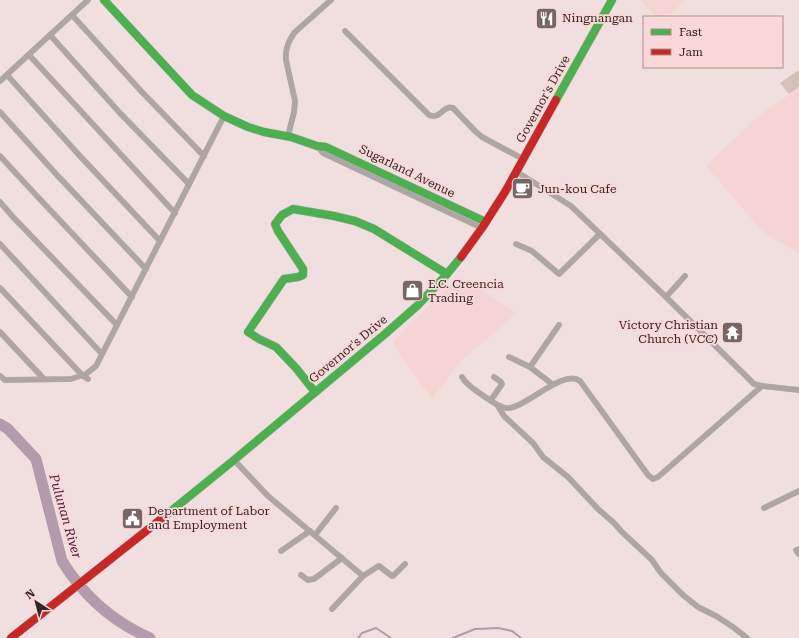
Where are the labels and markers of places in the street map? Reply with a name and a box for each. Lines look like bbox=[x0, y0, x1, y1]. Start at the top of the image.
restaurant icon: Ningnangan bbox=[534, 5, 560, 31]
place label: Ningnangan bbox=[562, 11, 633, 25]
cafe icon: Jun-kou Cafe bbox=[509, 176, 535, 202]
place label: Jun-kou Cafe bbox=[538, 182, 617, 196]
place label: E.C. Creencia Trading bbox=[428, 277, 504, 305]
shop icon: E.C. Creencia Trading bbox=[400, 278, 426, 304]
place label: Victory Christian Church (VCC) bbox=[619, 318, 718, 346]
temple icon: Victory Christian Church (VCC) bbox=[720, 319, 746, 345]
place label: Department of Labor and Employment bbox=[148, 504, 270, 532]
public building icon: Department of Labor and Employment bbox=[120, 505, 146, 531]

